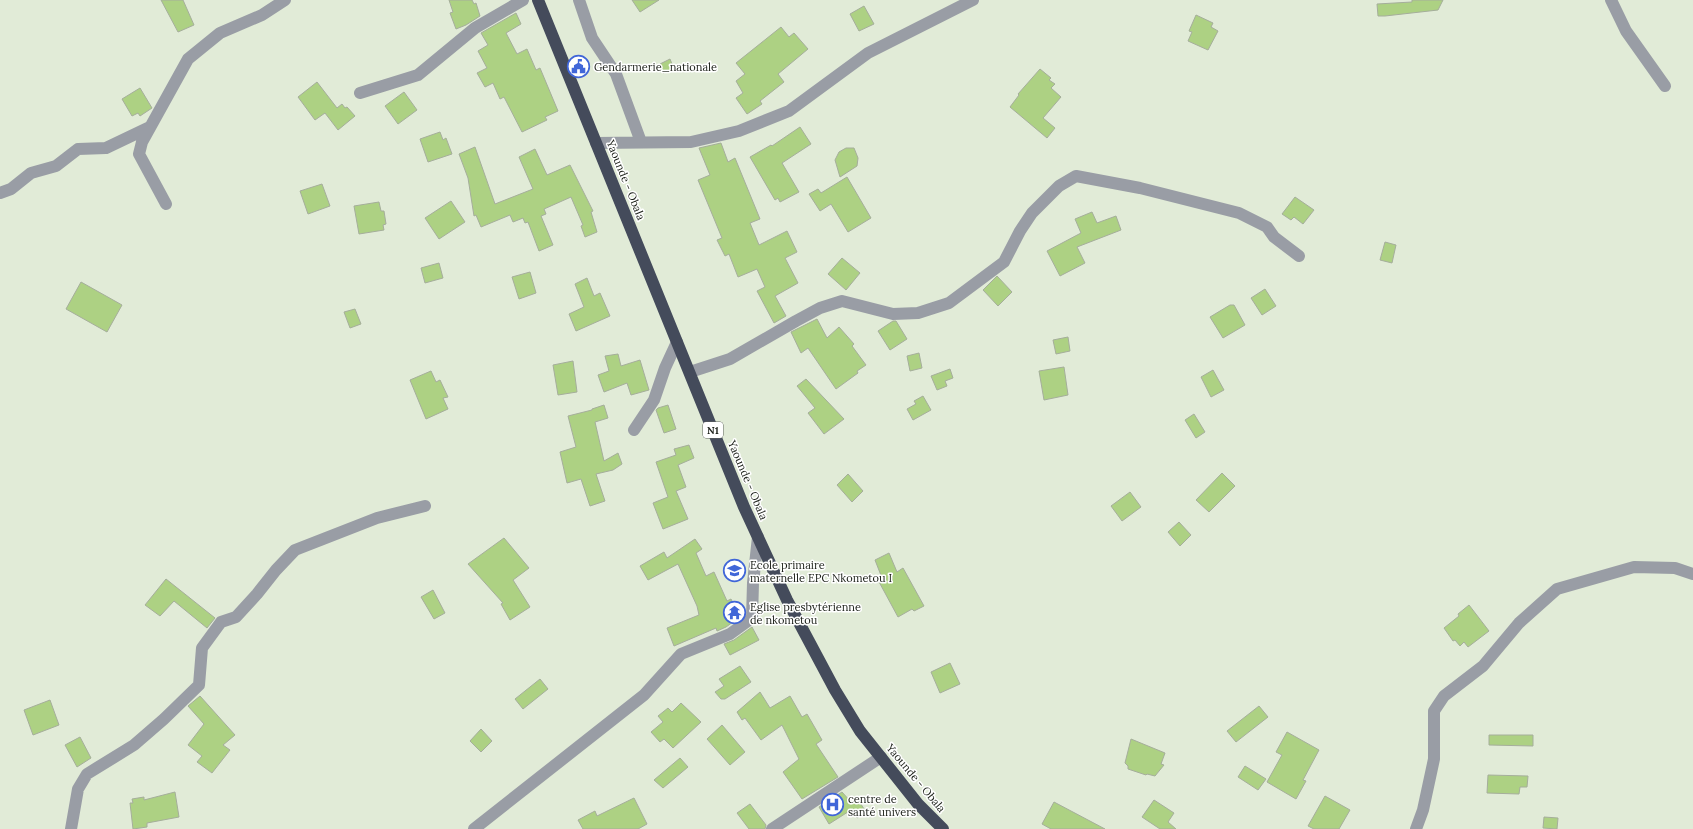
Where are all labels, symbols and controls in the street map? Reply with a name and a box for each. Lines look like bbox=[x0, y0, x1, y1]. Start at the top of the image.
public building icon: Gendarmerie_nationale bbox=[565, 54, 591, 80]
place label: Gendarmerie_nationale bbox=[594, 60, 717, 74]
street label: Yaounde - Obala bbox=[603, 137, 649, 222]
road number: N1 bbox=[703, 422, 723, 438]
street label: Yaounde - Obala bbox=[725, 437, 771, 522]
school or university icon: Ecole primaire maternelle EPC Nkometou I bbox=[722, 558, 748, 584]
place label: Ecole primaire maternelle EPC Nkometou I bbox=[750, 558, 893, 585]
temple icon: Eglise presbytérienne de nkometou bbox=[721, 600, 747, 626]
place label: Eglise presbytérienne de nkometou bbox=[750, 600, 861, 627]
street label: Yaounde - Obala bbox=[883, 740, 949, 815]
hospital icon: centre de santé univers bbox=[820, 792, 846, 818]
place label: centre de santé univers bbox=[848, 792, 916, 819]

